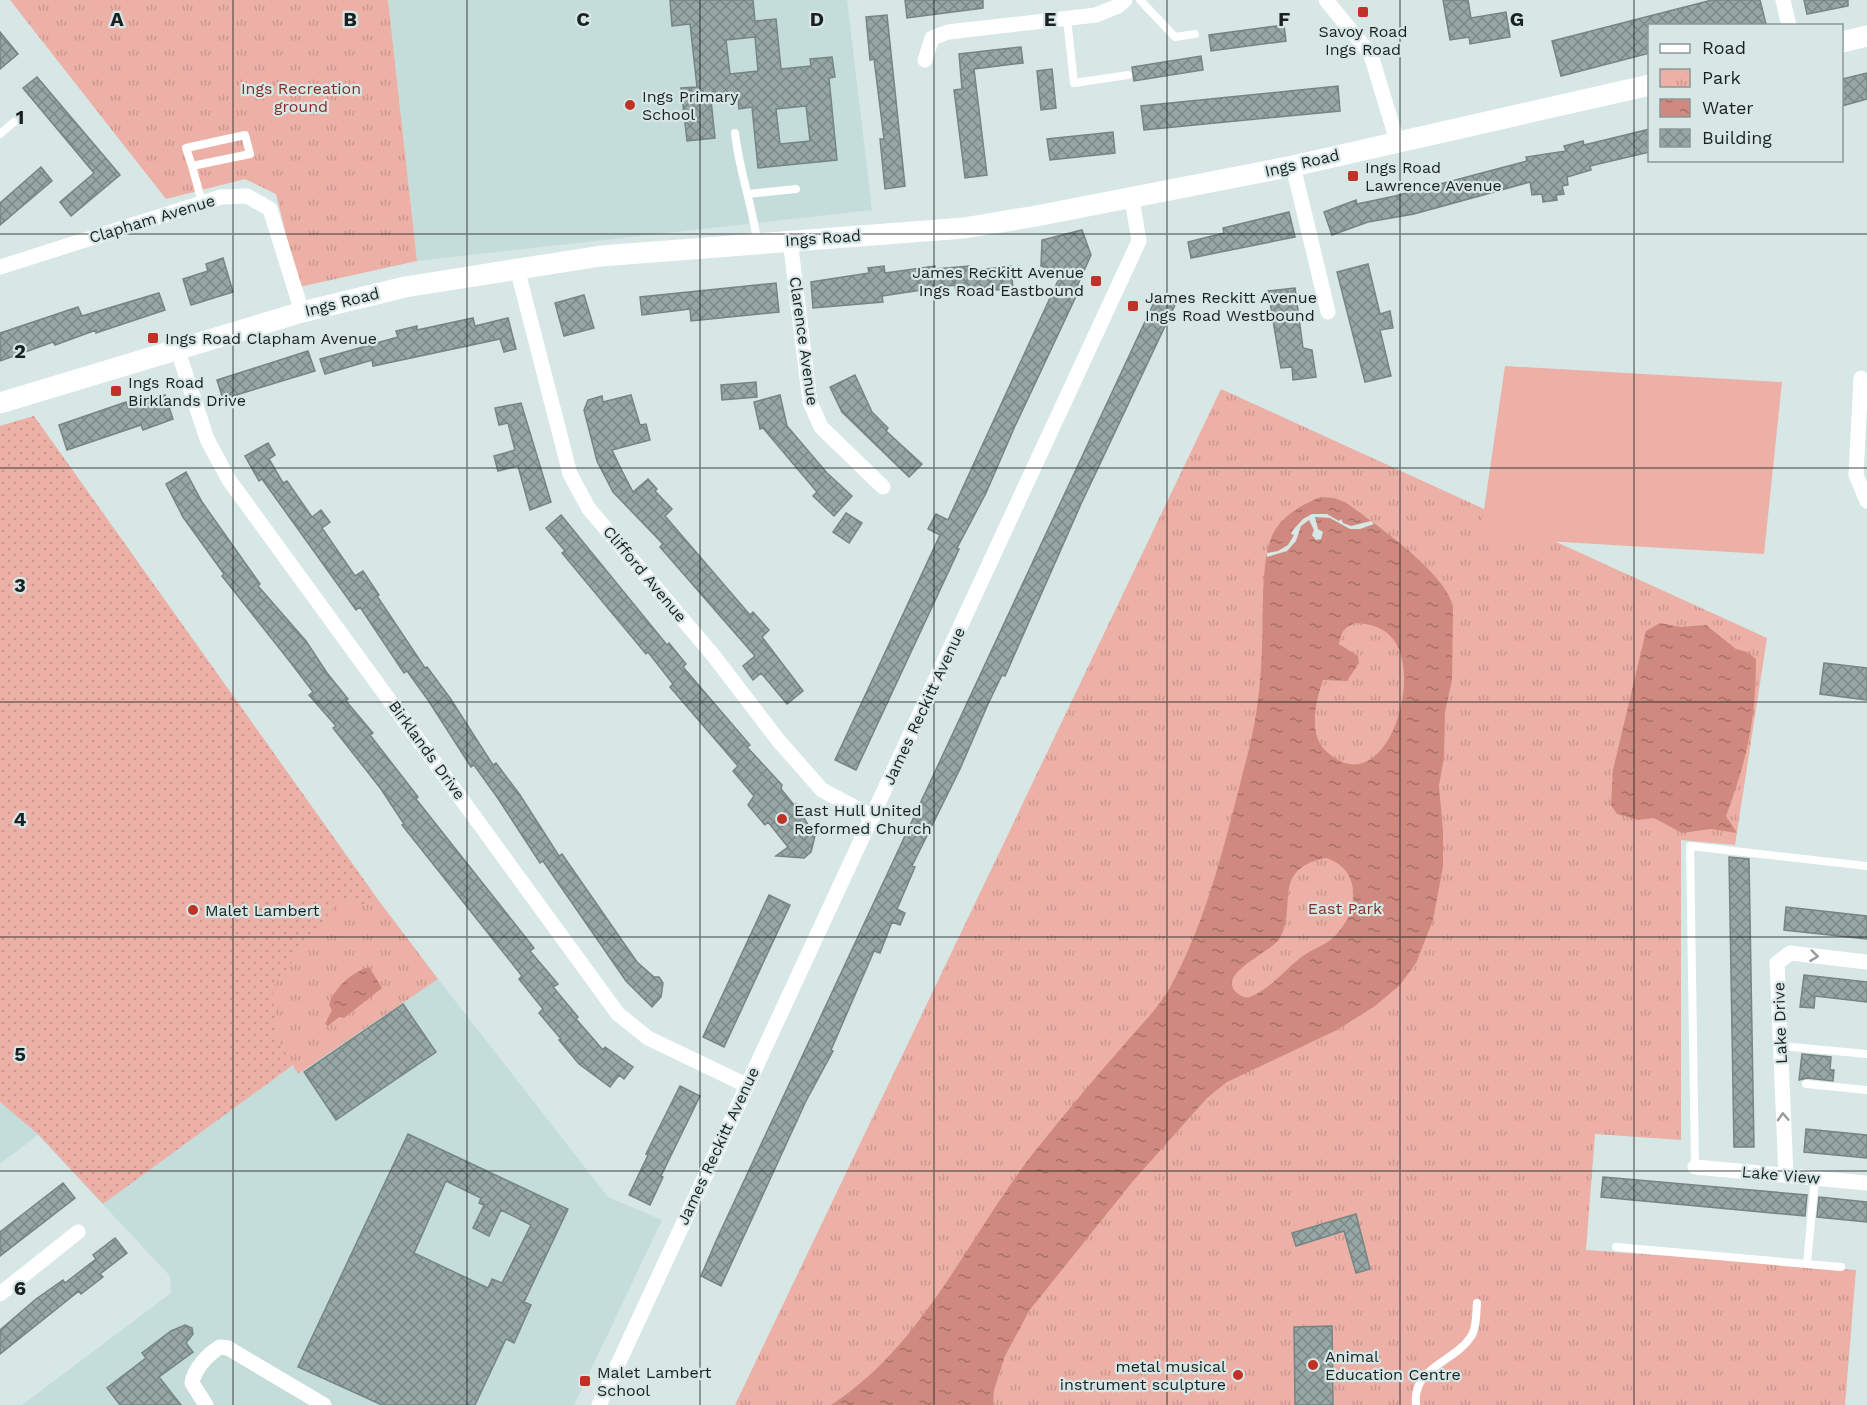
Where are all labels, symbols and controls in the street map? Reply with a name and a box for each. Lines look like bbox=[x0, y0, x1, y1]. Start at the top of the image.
marker: Savoy Road Ings Road bbox=[1356, 5, 1370, 19]
text: A bbox=[110, 7, 124, 31]
text: B bbox=[343, 7, 357, 31]
text: C bbox=[576, 7, 590, 31]
text: D bbox=[810, 7, 824, 31]
text: E bbox=[1044, 7, 1056, 31]
text: F bbox=[1278, 7, 1290, 31]
text: G bbox=[1510, 7, 1524, 31]
place label: Savoy Road Ings Road bbox=[1319, 22, 1407, 59]
legend bbox=[1648, 24, 1843, 162]
text: Road bbox=[1702, 37, 1746, 58]
text: Park bbox=[1702, 67, 1741, 88]
park label: Ings Recreation ground bbox=[241, 79, 361, 116]
place label: Ings Primary School bbox=[642, 87, 739, 124]
text: Water bbox=[1702, 97, 1754, 118]
marker: Ings Primary School bbox=[623, 98, 637, 112]
text: 1 bbox=[16, 105, 24, 129]
text: Building bbox=[1702, 127, 1772, 148]
street label: Ings Road bbox=[1263, 145, 1341, 181]
place label: Ings Road Lawrence Avenue bbox=[1365, 158, 1502, 195]
marker: Ings Road Lawrence Avenue bbox=[1346, 169, 1360, 183]
street label: Clapham Avenue bbox=[87, 191, 217, 247]
street label: Ings Road bbox=[784, 226, 862, 250]
place label: James Reckitt Avenue Ings Road Eastbound bbox=[912, 263, 1084, 300]
marker: James Reckitt Avenue Ings Road Eastbound bbox=[1089, 274, 1103, 288]
street label: Clarence Avenue bbox=[786, 275, 822, 407]
street label: Ings Road bbox=[303, 284, 381, 320]
place label: James Reckitt Avenue Ings Road Westbound bbox=[1145, 288, 1317, 325]
marker: James Reckitt Avenue Ings Road Westbound bbox=[1126, 299, 1140, 313]
place label: Ings Road Clapham Avenue bbox=[165, 329, 377, 348]
marker: Ings Road Clapham Avenue bbox=[146, 331, 160, 345]
text: 2 bbox=[14, 339, 26, 363]
place label: Ings Road Birklands Drive bbox=[128, 373, 246, 410]
marker: Ings Road Birklands Drive bbox=[109, 384, 123, 398]
street label: Clifford Avenue bbox=[599, 522, 691, 626]
text: 3 bbox=[14, 573, 26, 597]
street label: James Reckitt Avenue bbox=[879, 624, 969, 788]
street label: Birklands Drive bbox=[385, 697, 469, 803]
place label: East Hull United Reformed Church bbox=[794, 801, 932, 838]
text: 4 bbox=[14, 807, 27, 831]
marker: East Hull United Reformed Church bbox=[775, 812, 789, 826]
park label: East Park bbox=[1308, 899, 1382, 918]
place label: Malet Lambert bbox=[205, 901, 320, 920]
marker: Malet Lambert bbox=[186, 903, 200, 917]
one-way arrow bbox=[1810, 949, 1819, 961]
street label: Lake Drive bbox=[1769, 982, 1791, 1064]
text: 5 bbox=[14, 1042, 26, 1066]
street label: James Reckitt Avenue bbox=[673, 1064, 763, 1228]
one-way arrow bbox=[1777, 1113, 1790, 1122]
street label: Lake View bbox=[1741, 1162, 1821, 1188]
text: 6 bbox=[14, 1276, 26, 1300]
place label: Animal Education Centre bbox=[1325, 1347, 1461, 1384]
place label: metal musical instrument sculpture bbox=[1060, 1357, 1226, 1394]
marker: Animal Education Centre bbox=[1306, 1358, 1320, 1372]
place label: Malet Lambert School bbox=[597, 1363, 712, 1400]
marker: metal musical instrument sculpture bbox=[1231, 1368, 1245, 1382]
marker: Malet Lambert School bbox=[578, 1374, 592, 1388]

